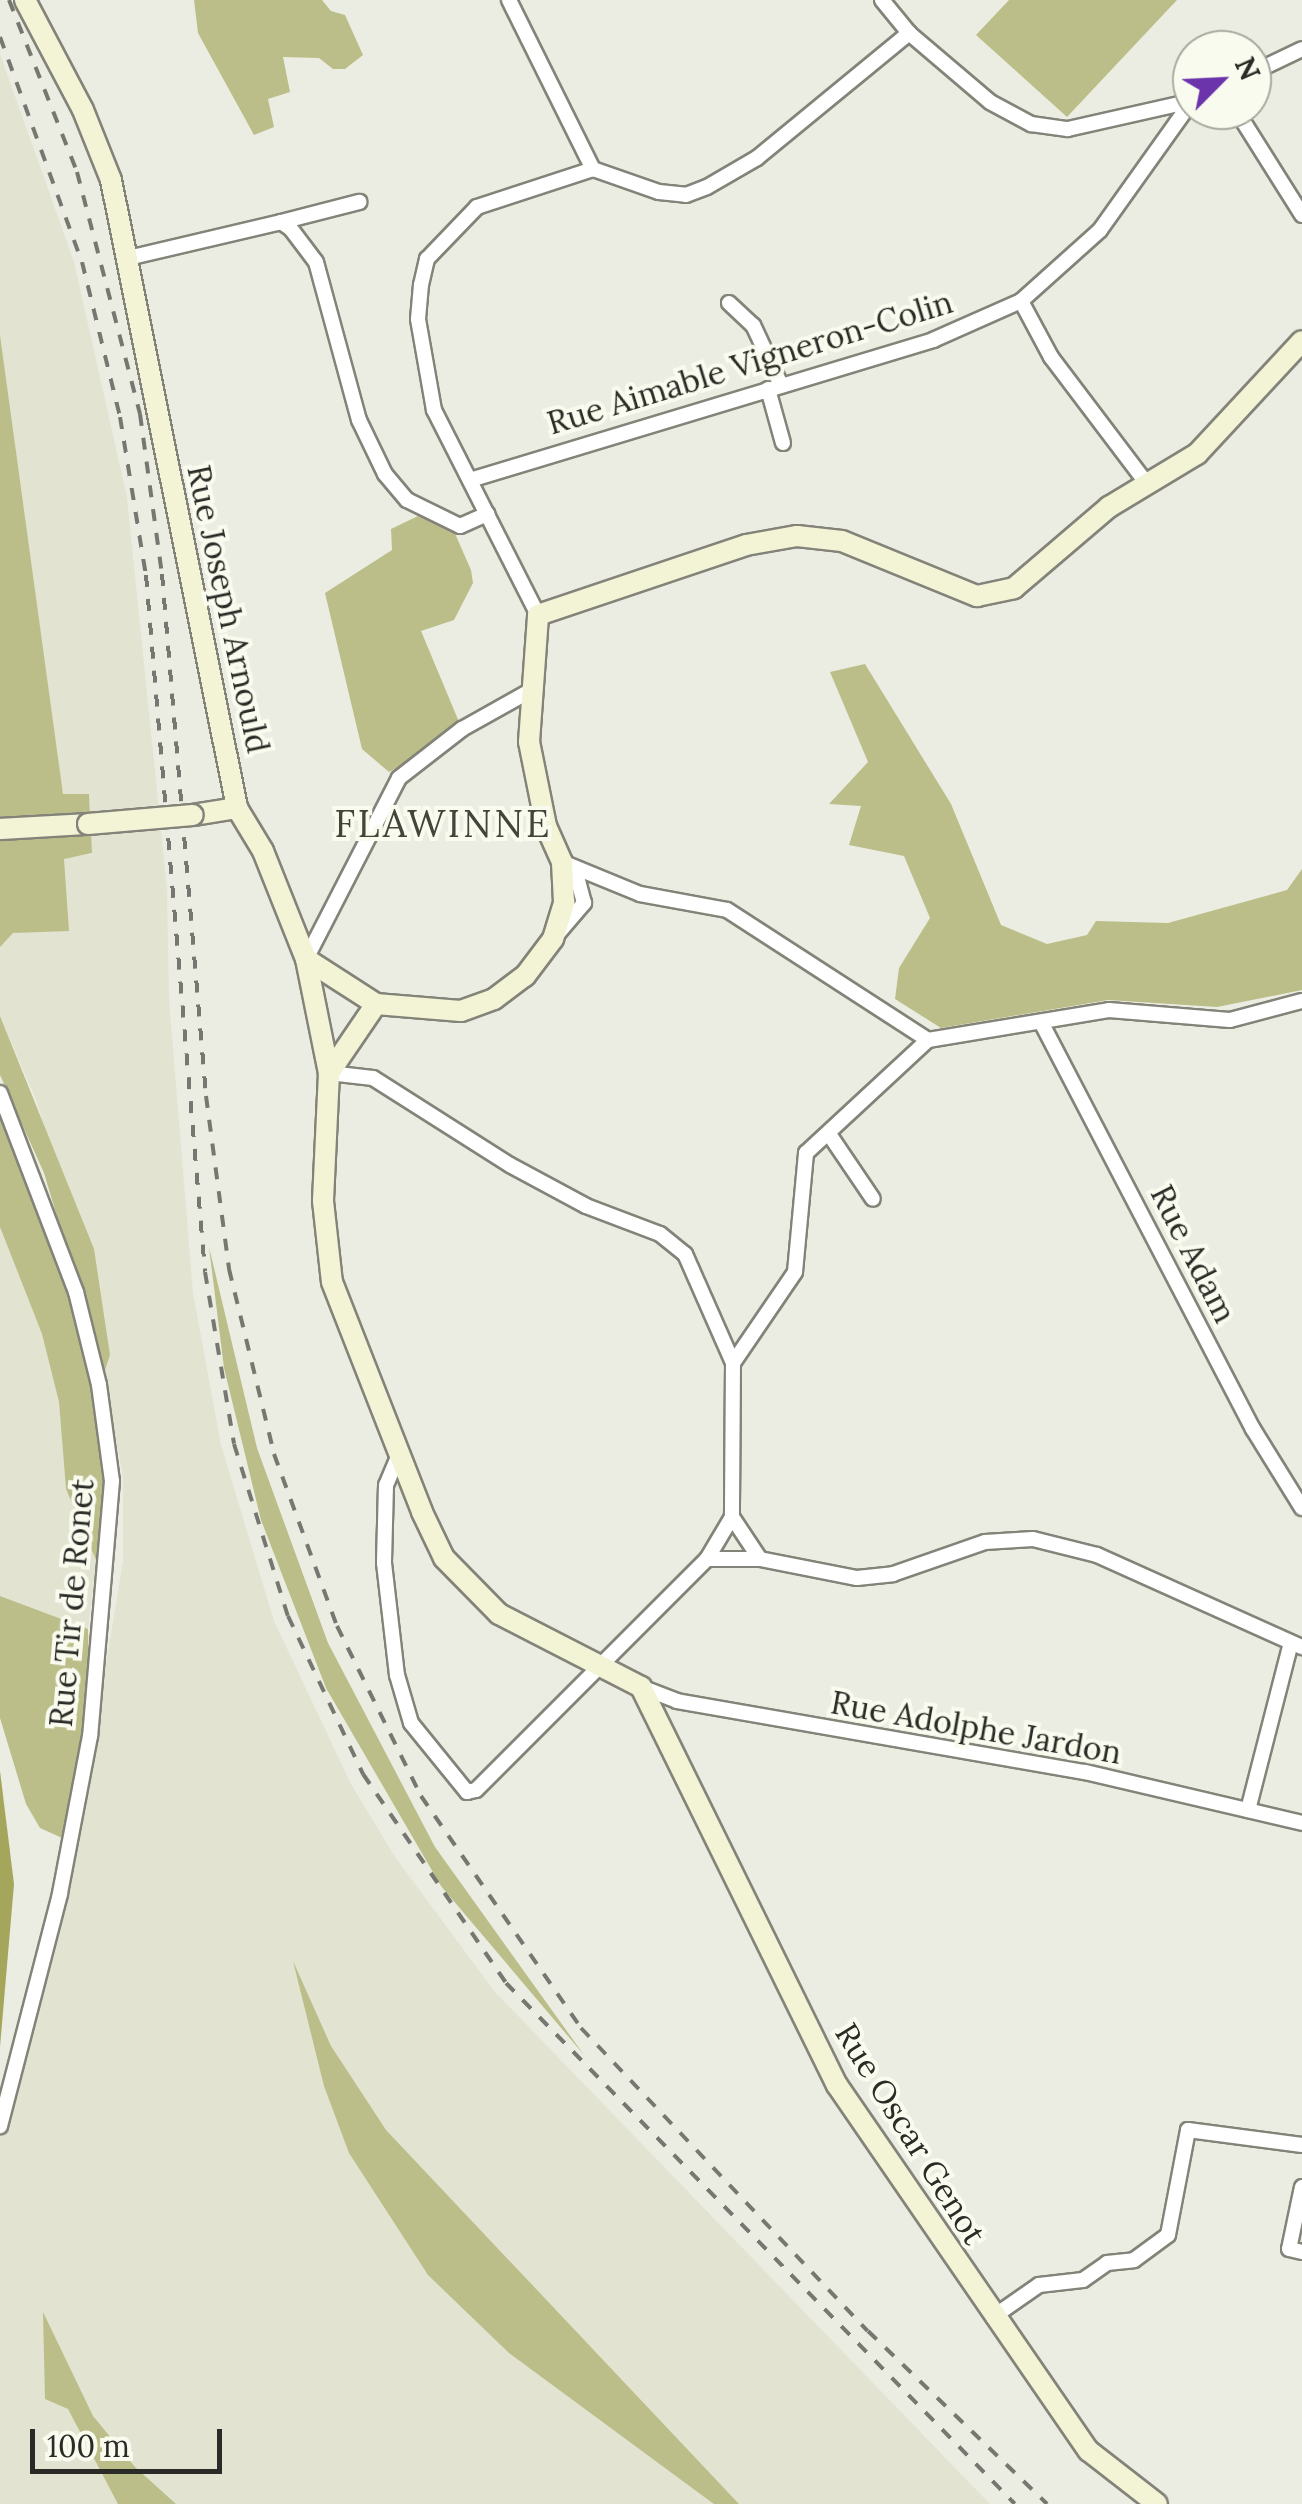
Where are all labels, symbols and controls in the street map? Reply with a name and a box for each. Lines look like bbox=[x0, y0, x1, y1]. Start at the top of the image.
north arrow bbox=[1172, 30, 1272, 130]
text: N bbox=[1227, 51, 1268, 86]
street label: Rue Aimable Vigneron-Colin bbox=[543, 283, 957, 443]
street label: Rue Joseph Arnould bbox=[179, 462, 277, 756]
district label: FLAWINNE bbox=[334, 801, 552, 847]
street label: Rue Adam bbox=[1142, 1179, 1244, 1329]
street label: Rue Tir de Ronet bbox=[42, 1477, 102, 1729]
street label: Rue Adolphe Jardon bbox=[828, 1684, 1124, 1772]
street label: Rue Oscar Genot bbox=[827, 2016, 993, 2252]
scale bar bbox=[35, 2409, 228, 2471]
text: 100 m bbox=[47, 2427, 130, 2465]

